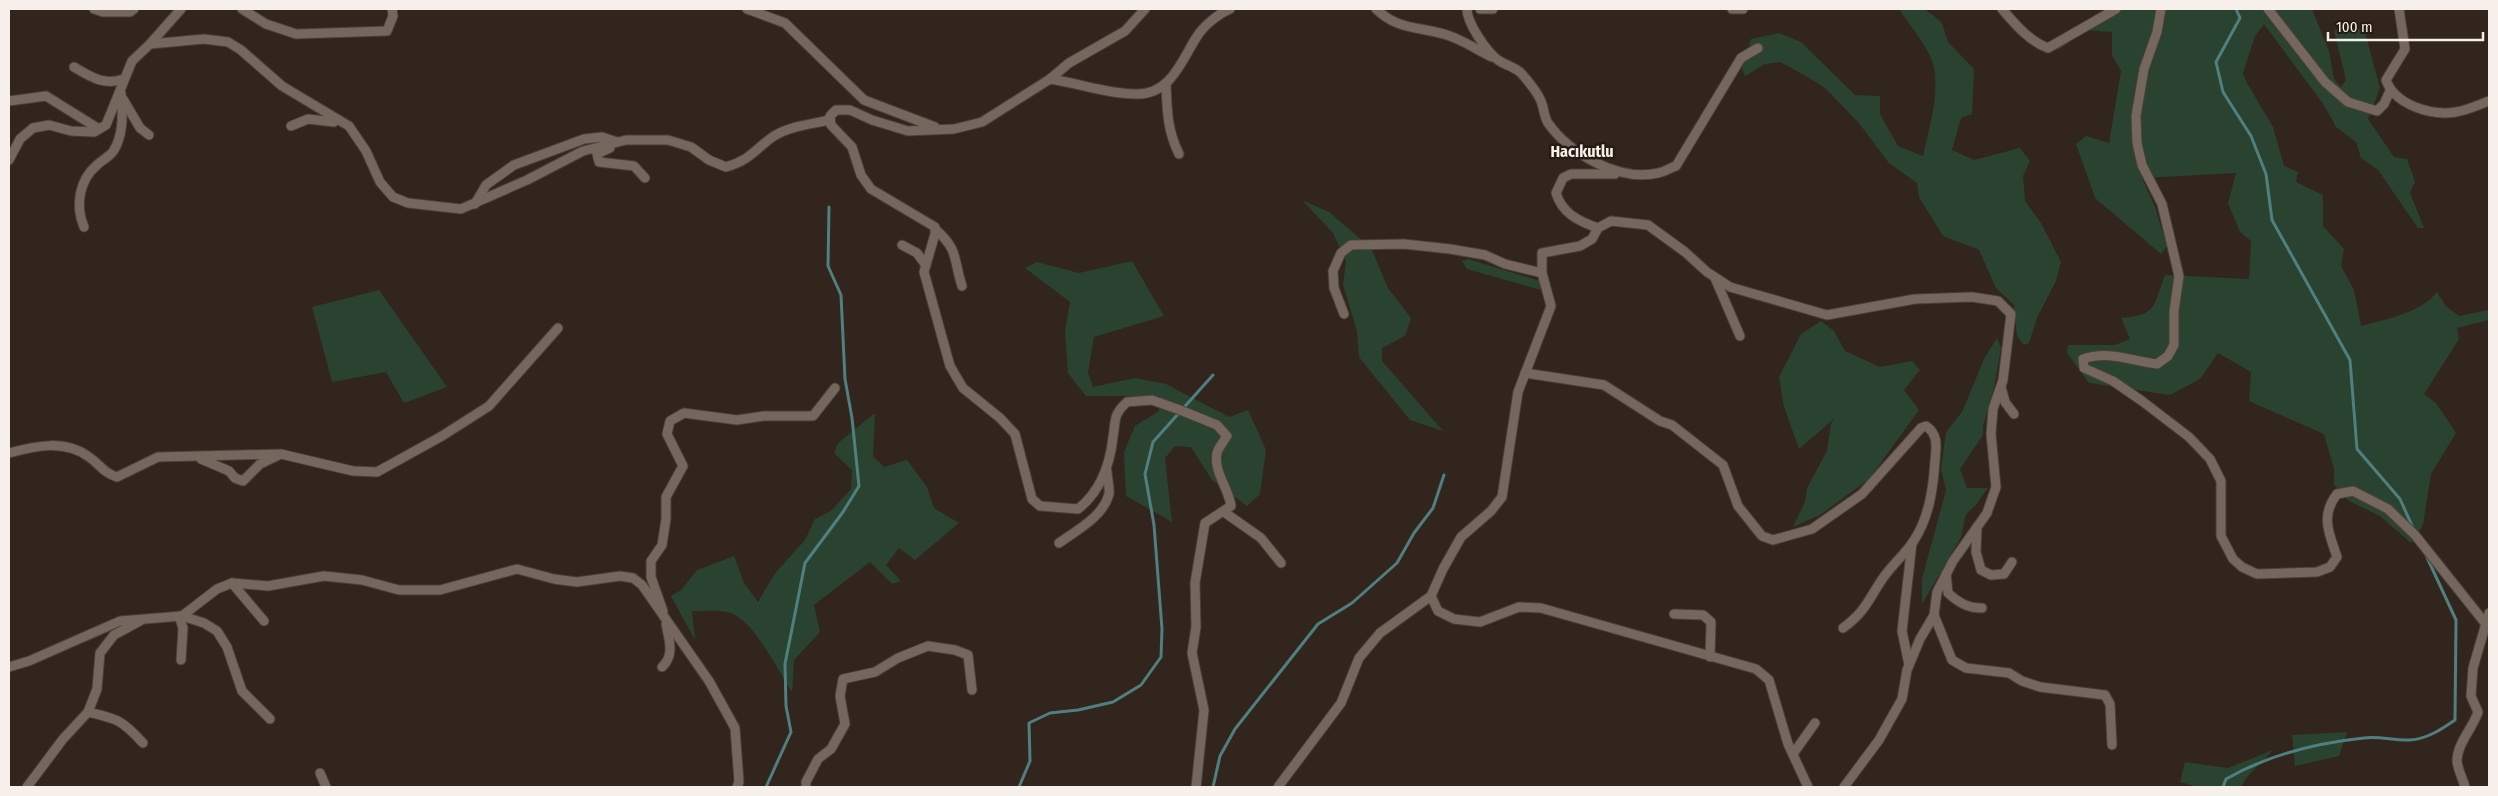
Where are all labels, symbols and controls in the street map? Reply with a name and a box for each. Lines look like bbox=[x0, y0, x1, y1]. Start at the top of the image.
scale bar bbox=[2328, 10, 2483, 42]
text: 100 m bbox=[2336, 18, 2373, 36]
district label: Hacıkutlu bbox=[1550, 142, 1614, 161]

